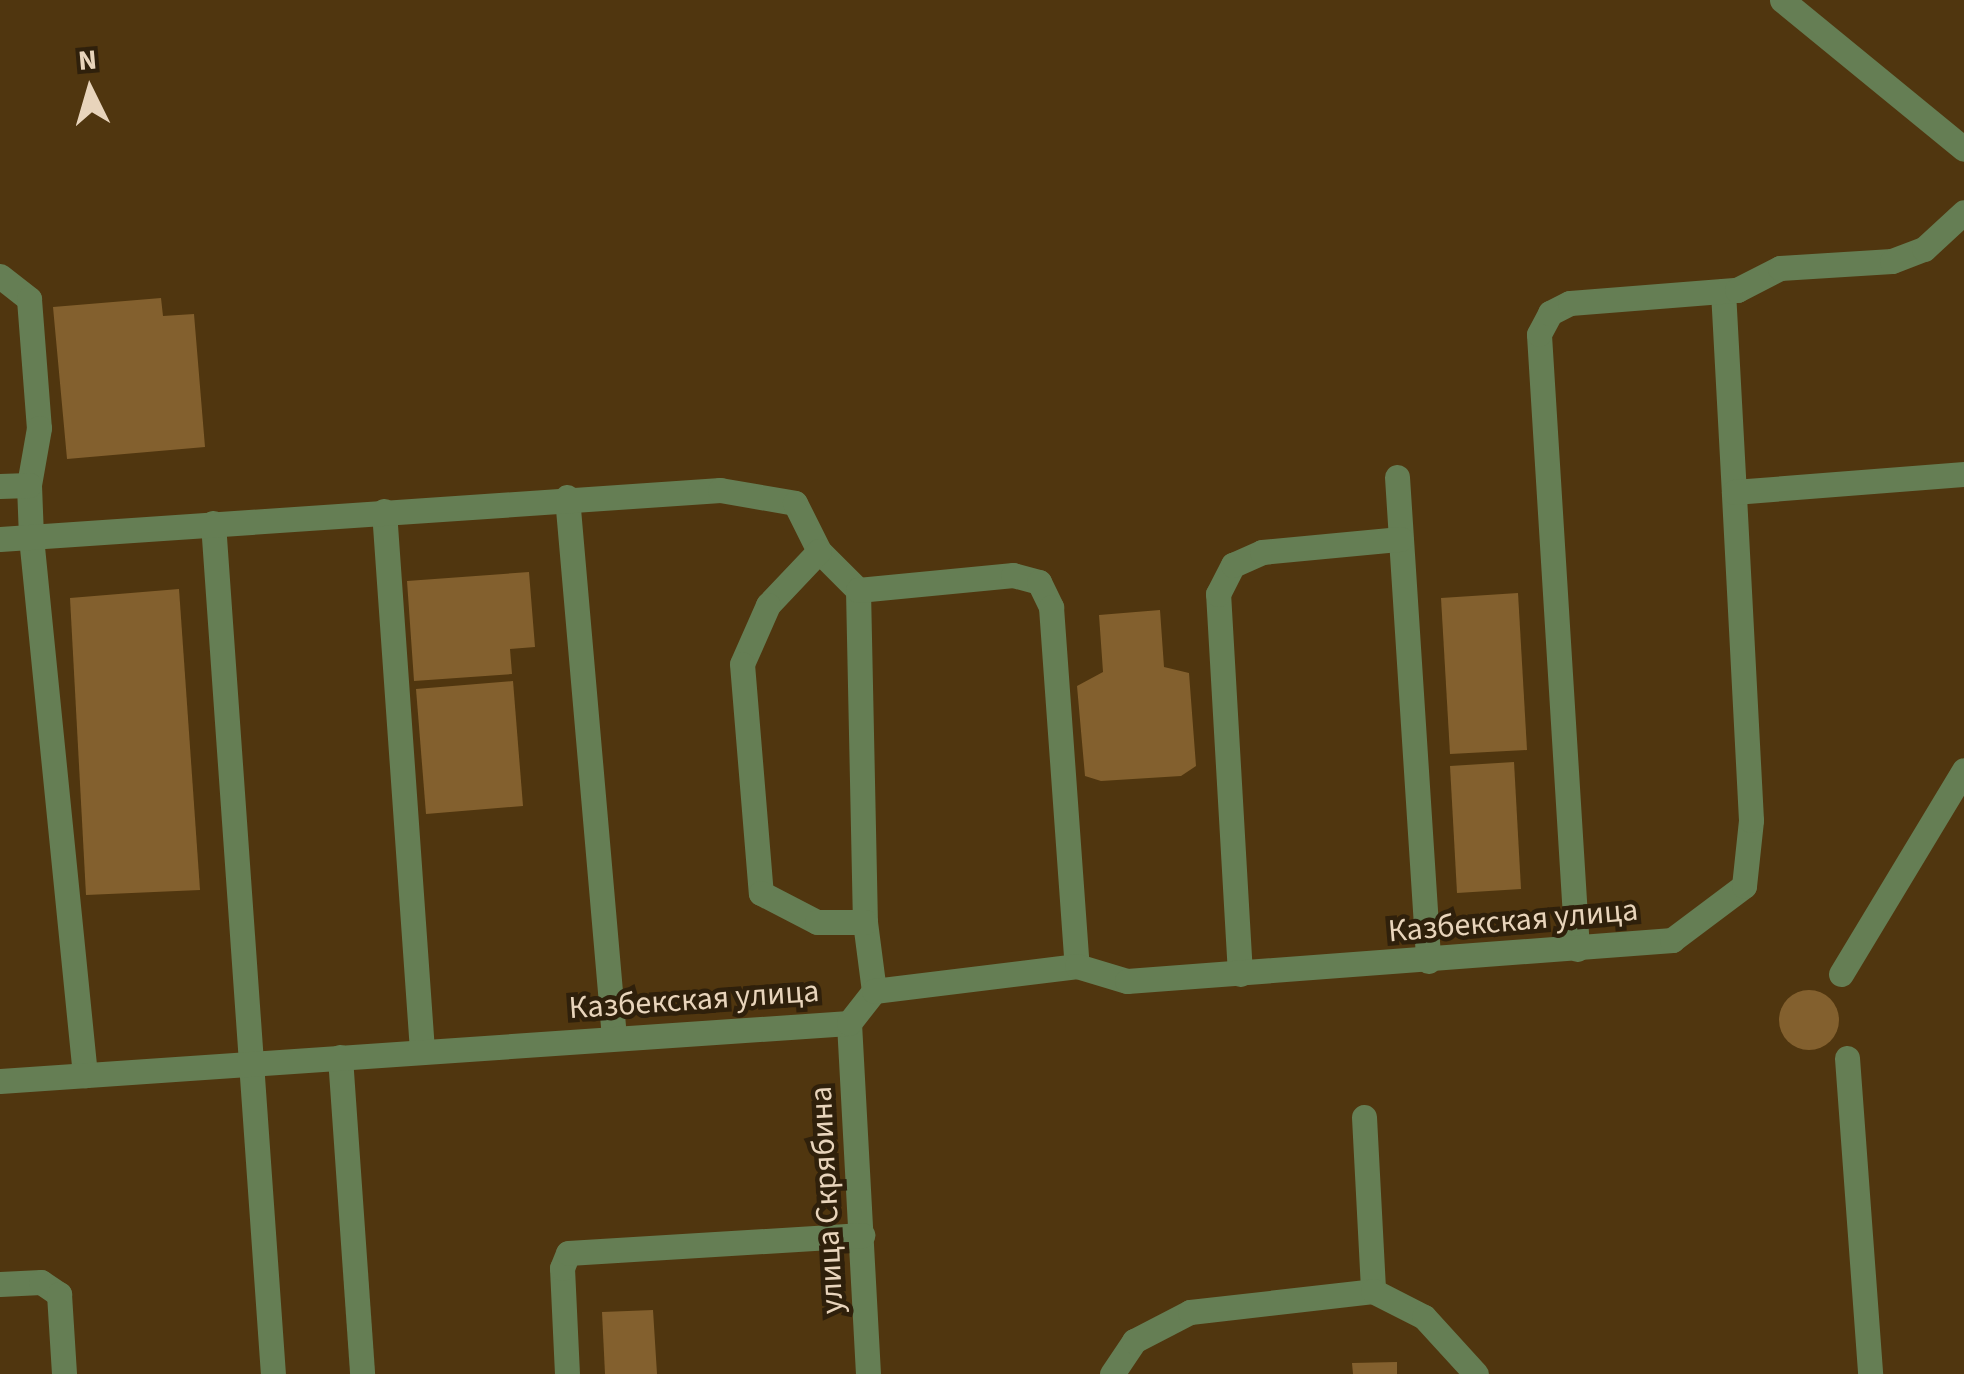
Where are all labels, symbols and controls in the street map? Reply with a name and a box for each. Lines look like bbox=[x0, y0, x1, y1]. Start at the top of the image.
text: N bbox=[76, 39, 98, 81]
north arrow bbox=[40, 40, 140, 140]
street label: Казбекская улица bbox=[1386, 891, 1640, 951]
street label: Казбекская улица bbox=[568, 972, 820, 1028]
street label: улица Скрябина bbox=[802, 1085, 852, 1315]

